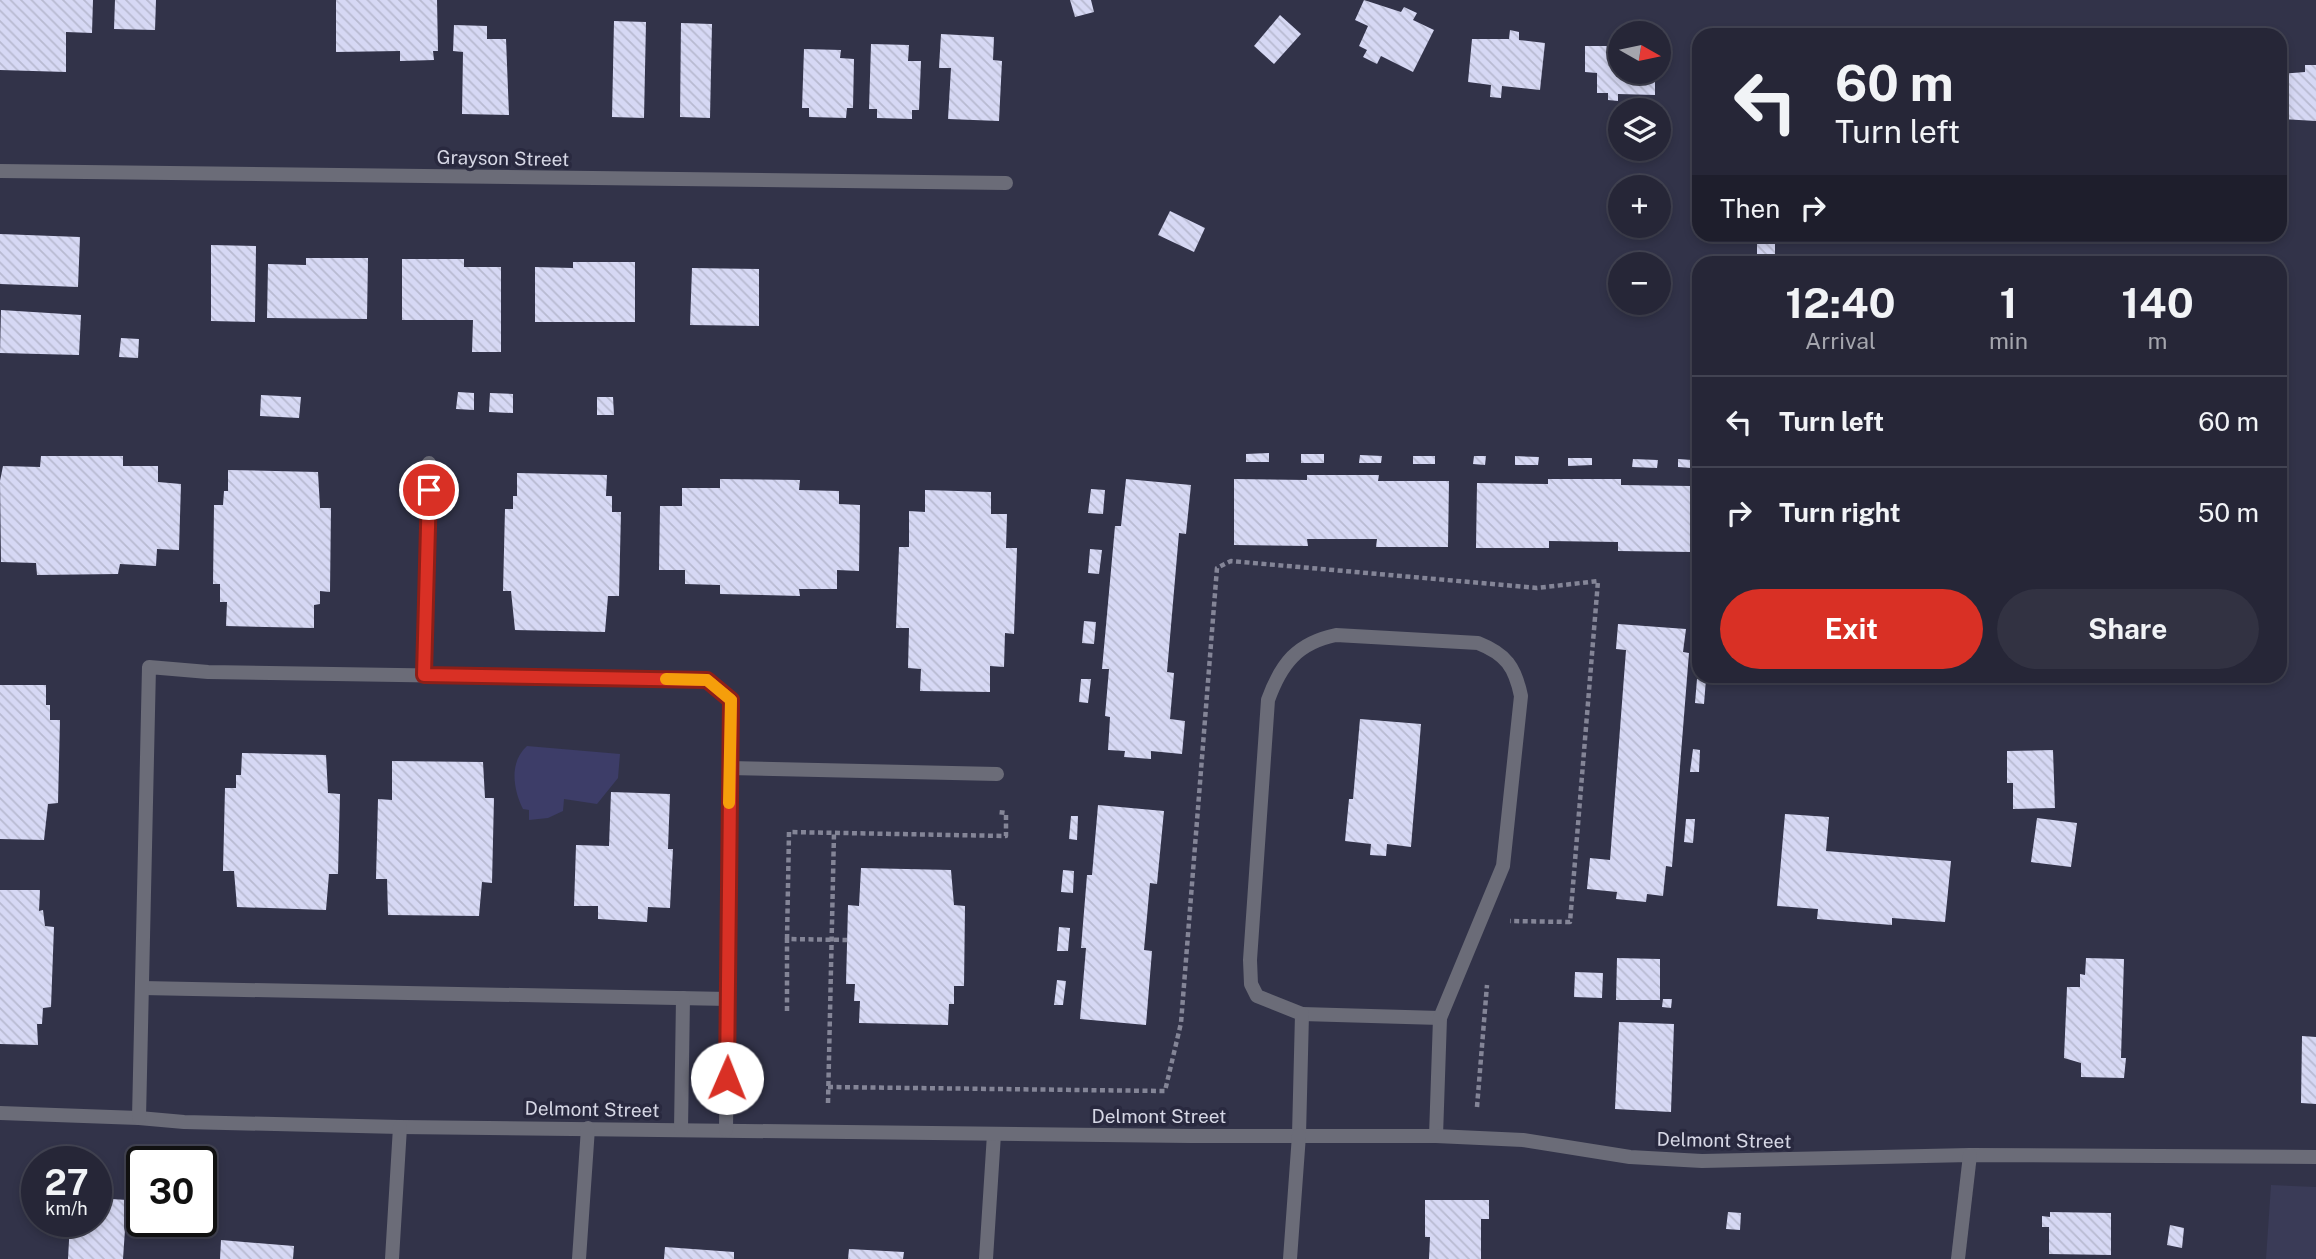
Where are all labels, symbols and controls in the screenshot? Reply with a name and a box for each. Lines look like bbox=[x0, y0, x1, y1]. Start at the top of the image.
north arrow bbox=[1608, 21, 1671, 84]
map controls bbox=[1608, 21, 1671, 315]
text: 60 m bbox=[1835, 54, 1954, 112]
icon: left bbox=[1720, 56, 1811, 147]
button: layers bbox=[1608, 98, 1671, 161]
text: Turn left bbox=[1835, 113, 1960, 150]
street label: Grayson Street bbox=[437, 146, 569, 170]
button: + bbox=[1608, 175, 1671, 238]
icon: right bbox=[1794, 189, 1832, 227]
text: Then bbox=[1720, 193, 1780, 224]
button: − bbox=[1608, 252, 1671, 315]
text: 12:40 bbox=[1785, 278, 1896, 327]
text: 1 bbox=[1999, 278, 2017, 327]
text: 140 bbox=[2121, 278, 2194, 327]
text: Arrival bbox=[1805, 327, 1876, 354]
text: min bbox=[1989, 327, 2028, 354]
text: m bbox=[2147, 327, 2167, 354]
icon: left bbox=[1720, 403, 1758, 441]
text: Turn left bbox=[1779, 406, 1884, 437]
text: 60 m bbox=[2198, 406, 2259, 437]
pin bbox=[399, 460, 459, 520]
icon: arrive bbox=[410, 471, 448, 509]
icon: right bbox=[1720, 494, 1758, 532]
text: Turn right bbox=[1779, 497, 1901, 528]
text: 50 m bbox=[2198, 497, 2259, 528]
button: Exit bbox=[1720, 589, 1983, 669]
button: Share bbox=[1997, 589, 2259, 669]
position arrow bbox=[690, 1041, 764, 1115]
street label: Delmont Street bbox=[524, 1097, 660, 1121]
street label: Delmont Street bbox=[1092, 1105, 1226, 1127]
street label: Delmont Street bbox=[1656, 1128, 1792, 1152]
speed limit sign: 30 bbox=[126, 1146, 217, 1237]
text: 27 bbox=[44, 1162, 89, 1203]
text: km/h bbox=[45, 1198, 88, 1219]

